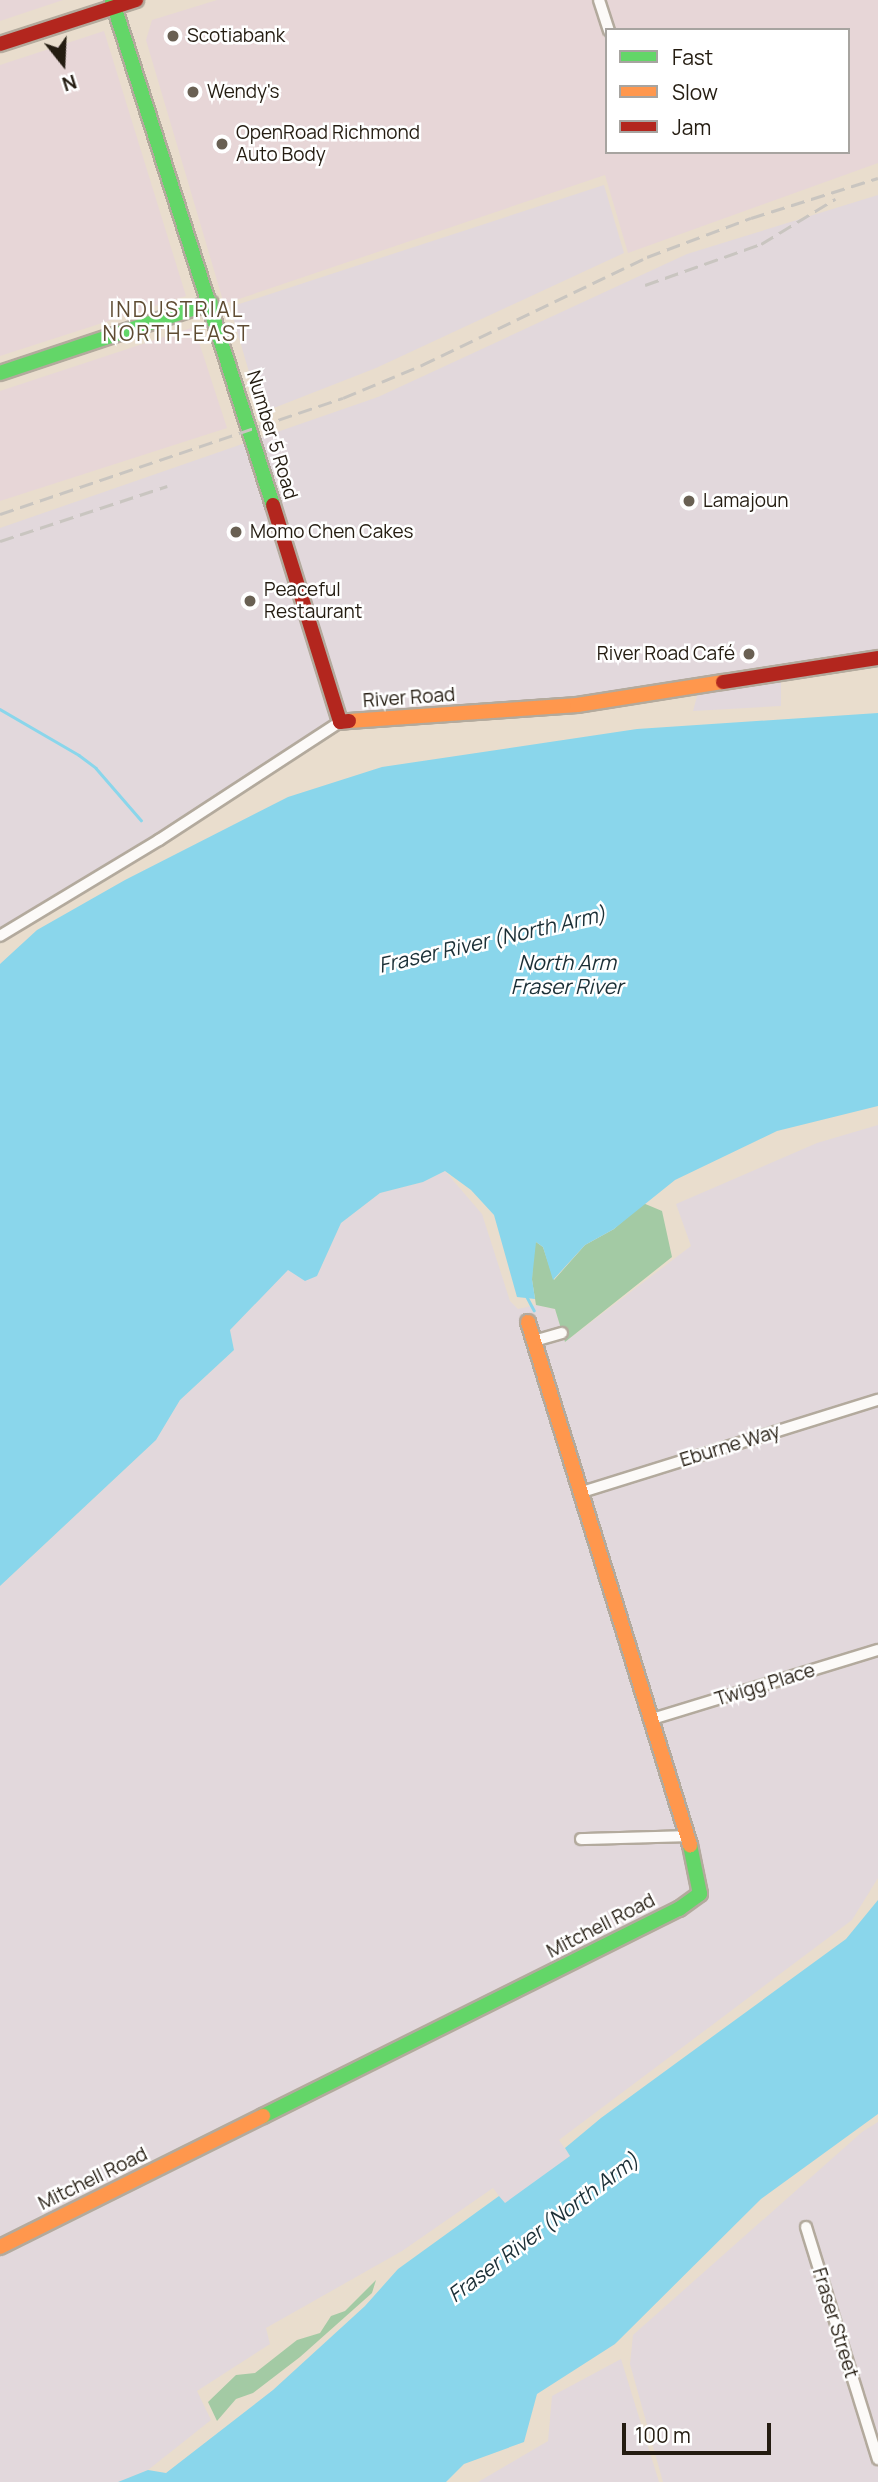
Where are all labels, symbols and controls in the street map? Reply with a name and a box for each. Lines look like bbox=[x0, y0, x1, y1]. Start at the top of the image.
place label: Scotiabank bbox=[187, 25, 285, 47]
north arrow bbox=[28, 28, 98, 98]
marker: Scotiabank bbox=[165, 28, 181, 44]
legend bbox=[605, 28, 850, 154]
text: Fast bbox=[672, 43, 713, 71]
text: N bbox=[59, 68, 80, 97]
text: Slow bbox=[672, 78, 718, 106]
place label: Wendy's bbox=[207, 81, 279, 103]
marker: Wendy's bbox=[185, 84, 201, 100]
text: Jam bbox=[672, 113, 711, 141]
place label: OpenRoad Richmond Auto Body bbox=[236, 122, 420, 166]
marker: OpenRoad Richmond Auto Body bbox=[214, 136, 230, 152]
district label: INDUSTRIAL NORTH-EAST bbox=[104, 296, 250, 346]
street label: Number 5 Road bbox=[242, 368, 302, 502]
place label: Lamajoun bbox=[703, 490, 788, 512]
marker: Lamajoun bbox=[681, 493, 697, 509]
place label: Momo Chen Cakes bbox=[250, 521, 414, 543]
marker: Momo Chen Cakes bbox=[228, 524, 244, 540]
place label: Peaceful Restaurant bbox=[264, 579, 362, 623]
marker: Peaceful Restaurant bbox=[242, 593, 258, 609]
place label: River Road Café bbox=[597, 643, 735, 665]
marker: River Road Café bbox=[741, 646, 757, 662]
street label: River Road bbox=[362, 683, 456, 713]
water label: Fraser River (North Arm) bbox=[376, 901, 608, 977]
water label: North Arm Fraser River bbox=[511, 949, 623, 999]
street label: Eburne Way bbox=[677, 1420, 783, 1472]
street label: Twigg Place bbox=[712, 1659, 818, 1711]
street label: Mitchell Road bbox=[543, 1889, 659, 1963]
street label: Mitchell Road bbox=[35, 2143, 151, 2215]
water label: Fraser River (North Arm) bbox=[443, 2147, 643, 2307]
street label: Fraser Street bbox=[807, 2265, 863, 2381]
scale bar bbox=[626, 2408, 775, 2452]
text: 100 m bbox=[635, 2421, 691, 2449]

